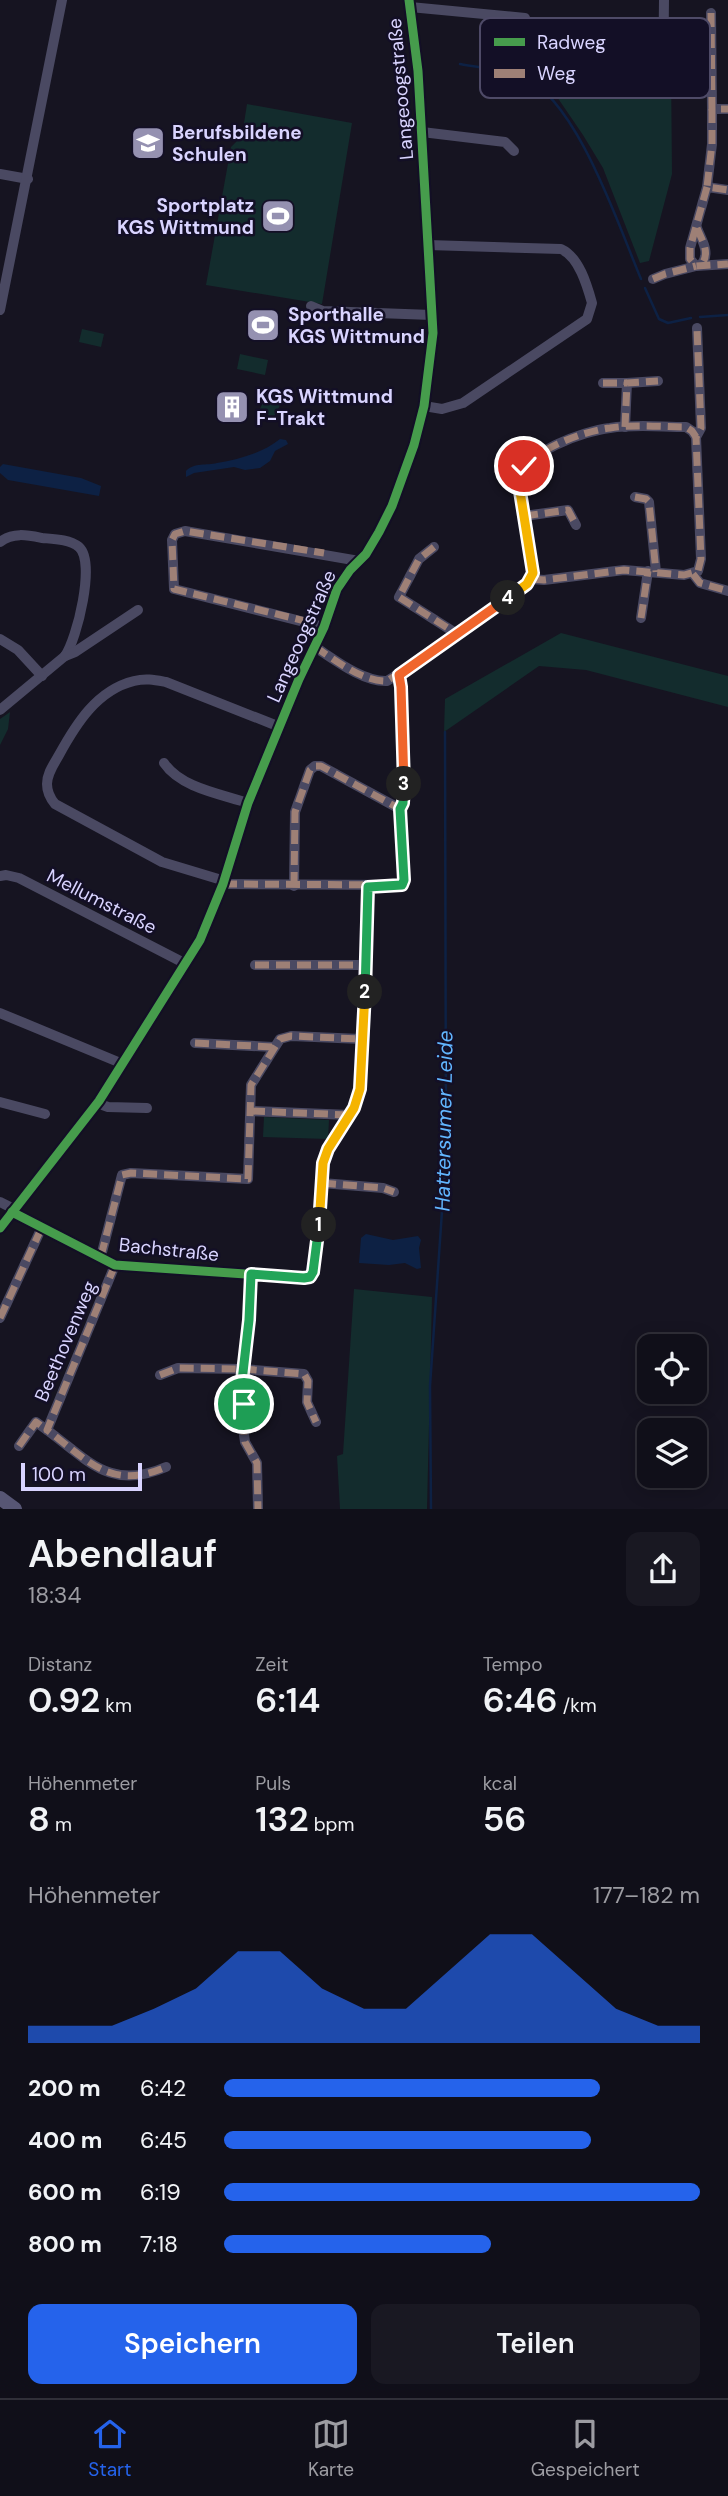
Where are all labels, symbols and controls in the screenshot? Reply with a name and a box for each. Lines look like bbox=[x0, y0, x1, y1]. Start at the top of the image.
street label: Langeoogstraße bbox=[382, 17, 419, 161]
legend bbox=[480, 18, 710, 98]
text: Radweg bbox=[537, 30, 606, 55]
text: Weg bbox=[537, 61, 576, 86]
place label: Berufsbildene Schulen bbox=[172, 120, 302, 167]
school or university icon: Berufsbildene Schulen bbox=[129, 124, 167, 162]
place label: Sportplatz KGS Wittmund bbox=[117, 193, 254, 240]
sports icon: Sportplatz KGS Wittmund bbox=[259, 197, 297, 235]
place label: Sporthalle KGS Wittmund bbox=[288, 302, 425, 349]
sports icon: Sporthalle KGS Wittmund bbox=[244, 306, 282, 344]
place label: KGS Wittmund F-Trakt bbox=[256, 384, 393, 431]
building icon: KGS Wittmund F-Trakt bbox=[213, 388, 251, 426]
pin bbox=[494, 436, 554, 496]
icon: check bbox=[505, 447, 543, 485]
street label: Langeoogstraße bbox=[261, 566, 342, 706]
pin: 4 bbox=[490, 580, 526, 616]
text: 4 bbox=[501, 585, 514, 610]
pin: 3 bbox=[386, 766, 422, 802]
text: 3 bbox=[398, 771, 409, 796]
street label: Mellumstraße bbox=[43, 863, 161, 940]
pin: 2 bbox=[348, 974, 382, 1010]
text: 2 bbox=[359, 979, 370, 1004]
water label: Hattersumer Leide bbox=[428, 1030, 460, 1212]
pin: 1 bbox=[302, 1208, 336, 1242]
text: 1 bbox=[315, 1212, 322, 1237]
street label: Bachstraße bbox=[118, 1232, 220, 1267]
street label: Beethovenweg bbox=[29, 1277, 102, 1405]
map controls bbox=[637, 1334, 707, 1488]
button: locate bbox=[637, 1334, 707, 1404]
pin bbox=[214, 1374, 274, 1434]
icon: arrive bbox=[225, 1385, 263, 1423]
button: layers bbox=[637, 1418, 707, 1488]
scale bar bbox=[21, 1460, 142, 1492]
text: 100 m bbox=[32, 1462, 86, 1487]
text: Abendlauf bbox=[28, 1529, 217, 1579]
button: share bbox=[626, 1532, 700, 1606]
text: 18:34 bbox=[28, 1580, 81, 1610]
text: Distanz bbox=[28, 1652, 92, 1677]
text: Zeit bbox=[255, 1652, 288, 1677]
text: Tempo bbox=[483, 1652, 543, 1677]
text: 0.92 bbox=[28, 1677, 100, 1723]
text: 6:14 bbox=[255, 1677, 320, 1723]
text: 6:46 bbox=[483, 1677, 558, 1723]
text: km bbox=[100, 1693, 132, 1718]
text: /km bbox=[558, 1693, 597, 1718]
text: Höhenmeter bbox=[28, 1771, 137, 1796]
text: Puls bbox=[255, 1771, 291, 1796]
text: kcal bbox=[483, 1771, 517, 1796]
text: 8 bbox=[28, 1796, 50, 1842]
text: 132 bbox=[255, 1796, 309, 1842]
text: 56 bbox=[483, 1796, 526, 1842]
text: m bbox=[50, 1812, 72, 1837]
text: bpm bbox=[309, 1812, 354, 1837]
text: Höhenmeter bbox=[28, 1880, 160, 1910]
text: 177–182 m bbox=[593, 1880, 700, 1910]
text: 200 m bbox=[28, 2073, 101, 2103]
text: 6:42 bbox=[140, 2073, 186, 2103]
text: 400 m bbox=[28, 2125, 102, 2155]
text: 6:45 bbox=[140, 2125, 187, 2155]
text: 600 m bbox=[28, 2177, 102, 2207]
text: 6:19 bbox=[140, 2177, 181, 2207]
text: 800 m bbox=[28, 2229, 102, 2259]
text: 7:18 bbox=[140, 2229, 178, 2259]
button: Speichern bbox=[28, 2304, 357, 2384]
button: Teilen bbox=[371, 2304, 700, 2384]
tab: Start bbox=[88, 2415, 132, 2482]
tab: Karte bbox=[308, 2415, 354, 2482]
tab: Gespeichert bbox=[531, 2415, 640, 2482]

